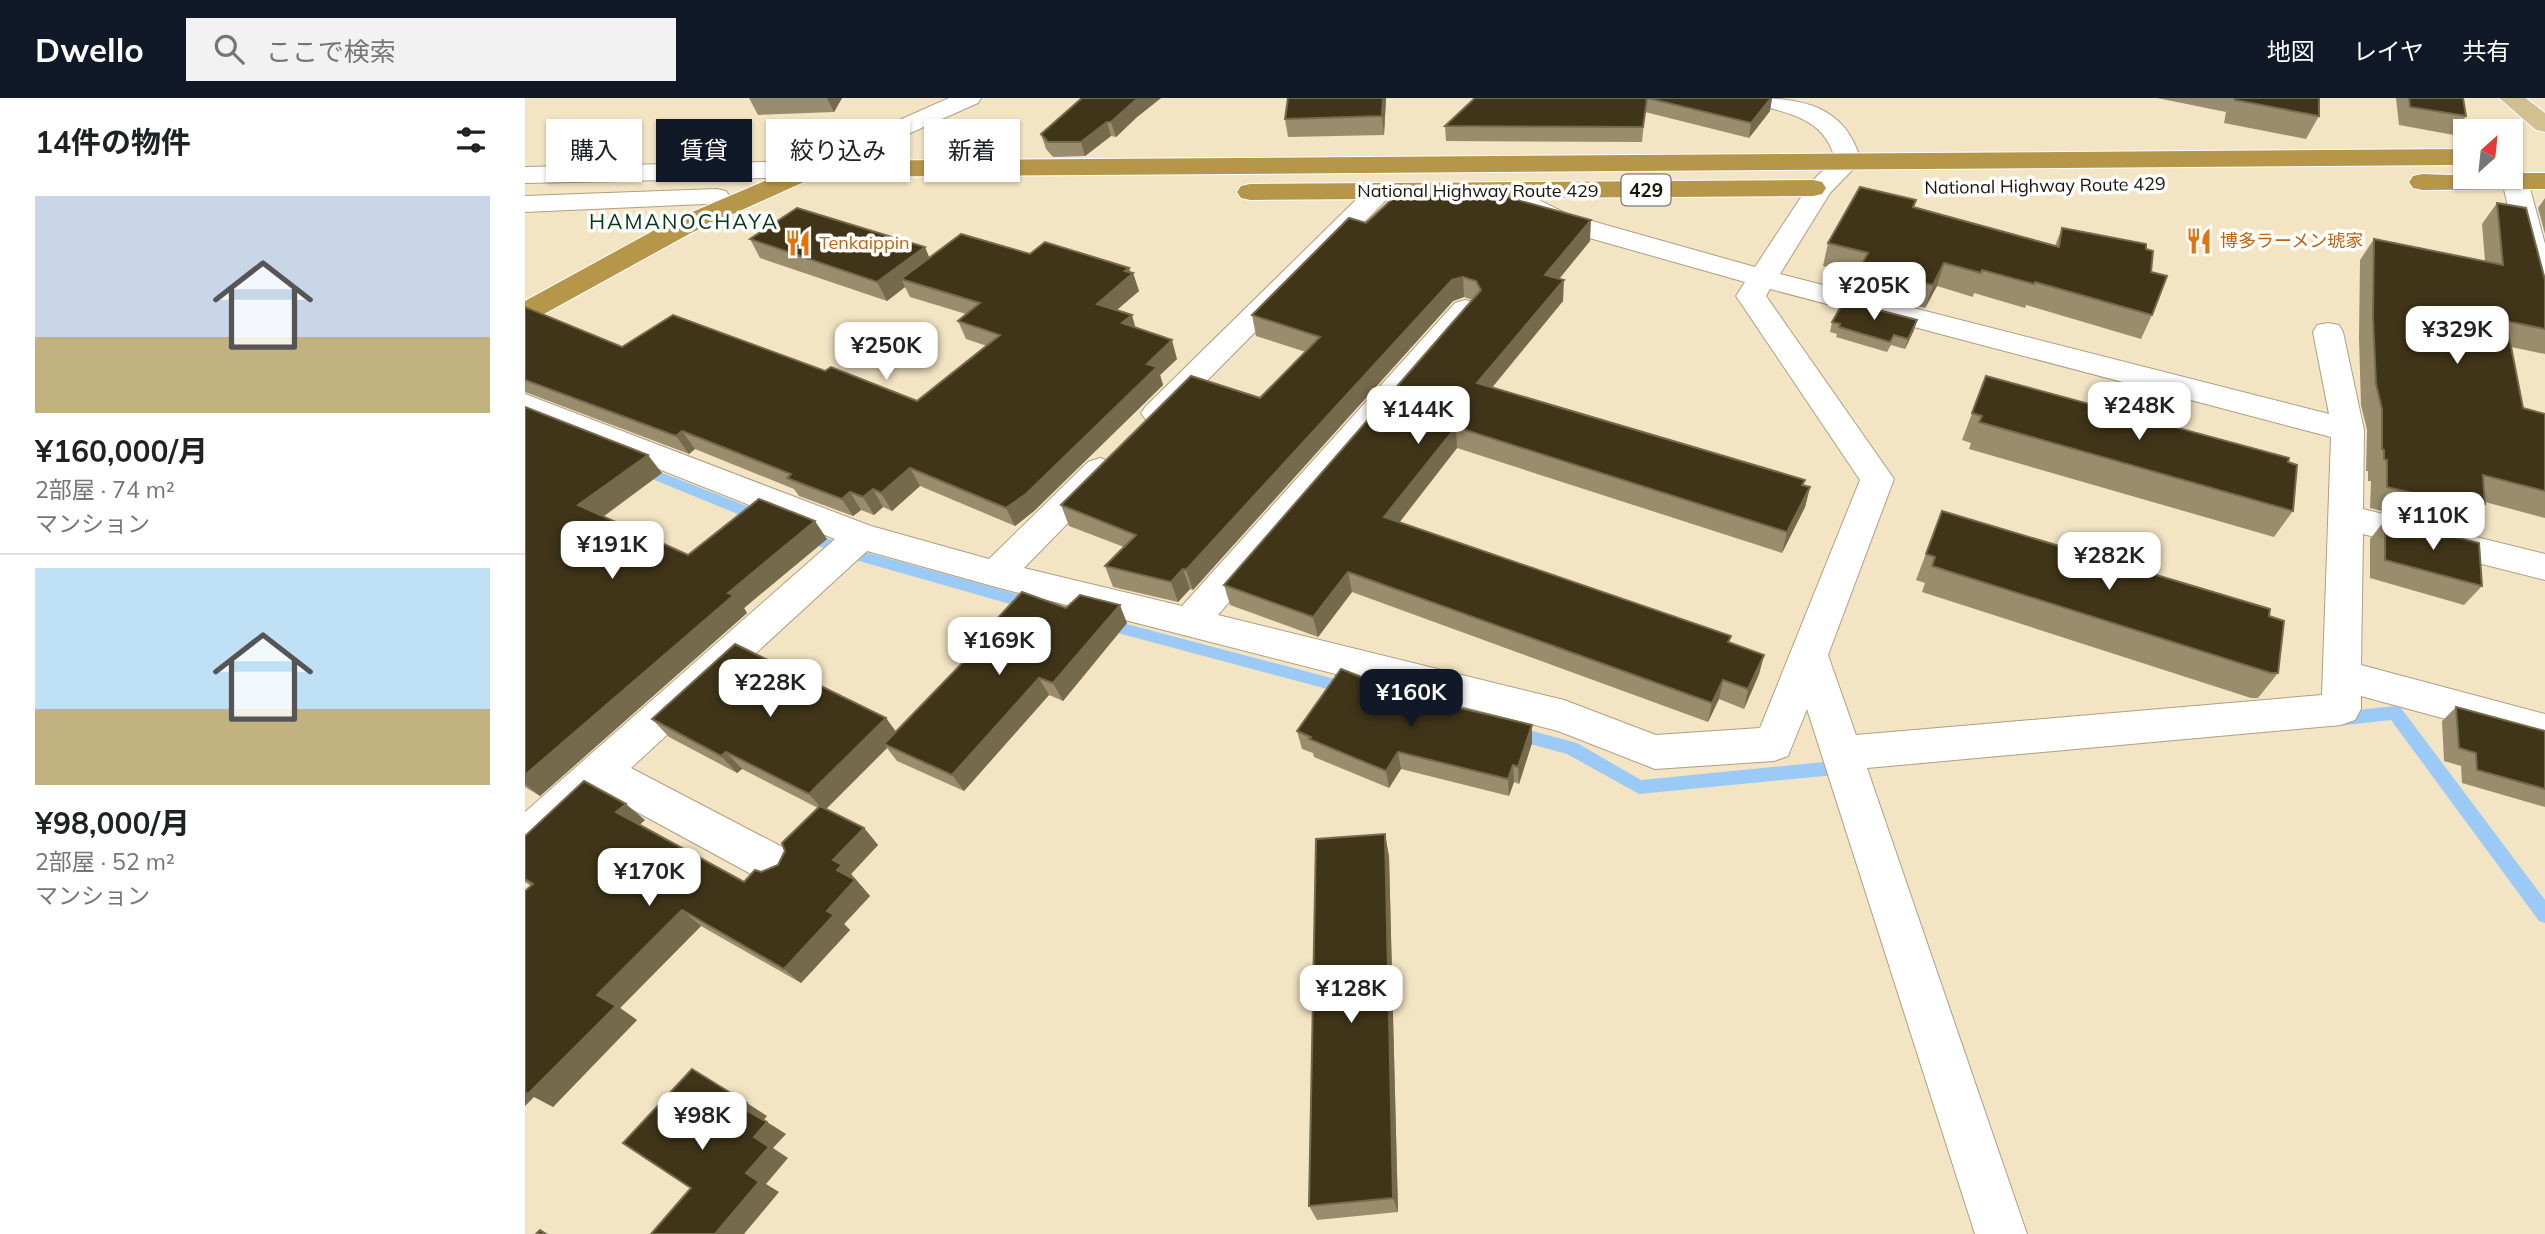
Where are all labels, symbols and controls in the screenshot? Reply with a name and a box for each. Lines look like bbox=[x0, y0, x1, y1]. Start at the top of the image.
search box bbox=[186, 18, 676, 81]
text: Dwello bbox=[35, 29, 144, 70]
icon: search bbox=[210, 30, 248, 68]
text: ここで検索 bbox=[266, 35, 396, 68]
text: 地図 bbox=[2267, 36, 2315, 66]
text: レイヤ bbox=[2353, 36, 2424, 66]
text: 共有 bbox=[2462, 36, 2510, 66]
chip: 購入 bbox=[546, 119, 642, 182]
chip: 賃貸 bbox=[656, 119, 752, 182]
chip: 絞り込み bbox=[766, 119, 910, 182]
chip: 新着 bbox=[924, 119, 1020, 182]
north arrow bbox=[2453, 119, 2523, 189]
map controls bbox=[2453, 119, 2523, 189]
icon: filters bbox=[452, 121, 490, 159]
text: 14件の物件 bbox=[35, 123, 191, 161]
street label: National Highway Route 429 bbox=[1924, 172, 2166, 199]
road number: 429 bbox=[1621, 174, 1671, 206]
street label: National Highway Route 429 bbox=[1357, 179, 1599, 202]
district label: HAMANOCHAYA bbox=[589, 208, 779, 234]
restaurant icon: 博多ラーメン琥家 bbox=[2184, 226, 2214, 256]
restaurant icon: Tenkaippin bbox=[783, 228, 813, 258]
place label: 博多ラーメン琥家 bbox=[2220, 229, 2363, 252]
place label: Tenkaippin bbox=[819, 231, 910, 254]
icon: home bbox=[200, 242, 326, 368]
pin: ¥205K bbox=[1825, 262, 1923, 322]
text: ¥205K bbox=[1839, 270, 1909, 299]
pin: ¥329K bbox=[2408, 306, 2506, 366]
text: ¥329K bbox=[2422, 314, 2492, 343]
pin: ¥250K bbox=[837, 322, 935, 382]
text: ¥250K bbox=[851, 330, 921, 359]
pin: ¥248K bbox=[2090, 382, 2188, 442]
pin: ¥144K bbox=[1369, 386, 1467, 446]
text: ¥248K bbox=[2104, 390, 2174, 419]
text: ¥144K bbox=[1383, 394, 1453, 423]
text: ¥160,000/月 bbox=[35, 432, 208, 470]
text: 2部屋 · 74 m² bbox=[35, 475, 175, 504]
pin: ¥110K bbox=[2384, 492, 2482, 552]
text: ¥110K bbox=[2398, 500, 2468, 529]
text: マンション bbox=[35, 509, 150, 538]
pin: ¥191K bbox=[563, 522, 661, 581]
text: ¥191K bbox=[577, 529, 647, 558]
pin: ¥282K bbox=[2060, 532, 2158, 592]
text: ¥282K bbox=[2074, 540, 2144, 569]
icon: home bbox=[200, 614, 326, 740]
pin: ¥169K bbox=[950, 618, 1048, 677]
text: ¥169K bbox=[964, 625, 1034, 654]
pin: ¥228K bbox=[721, 660, 819, 719]
text: ¥228K bbox=[735, 667, 805, 696]
pin: ¥160K bbox=[1362, 670, 1460, 729]
text: ¥160K bbox=[1376, 677, 1446, 706]
text: ¥98,000/月 bbox=[35, 804, 190, 842]
text: 2部屋 · 52 m² bbox=[35, 847, 175, 876]
pin: ¥170K bbox=[600, 848, 698, 908]
text: ¥170K bbox=[614, 856, 684, 885]
text: マンション bbox=[35, 881, 150, 910]
pin: ¥128K bbox=[1302, 965, 1400, 1025]
text: ¥128K bbox=[1316, 973, 1386, 1002]
pin: ¥98K bbox=[661, 1093, 743, 1152]
text: ¥98K bbox=[674, 1100, 730, 1129]

